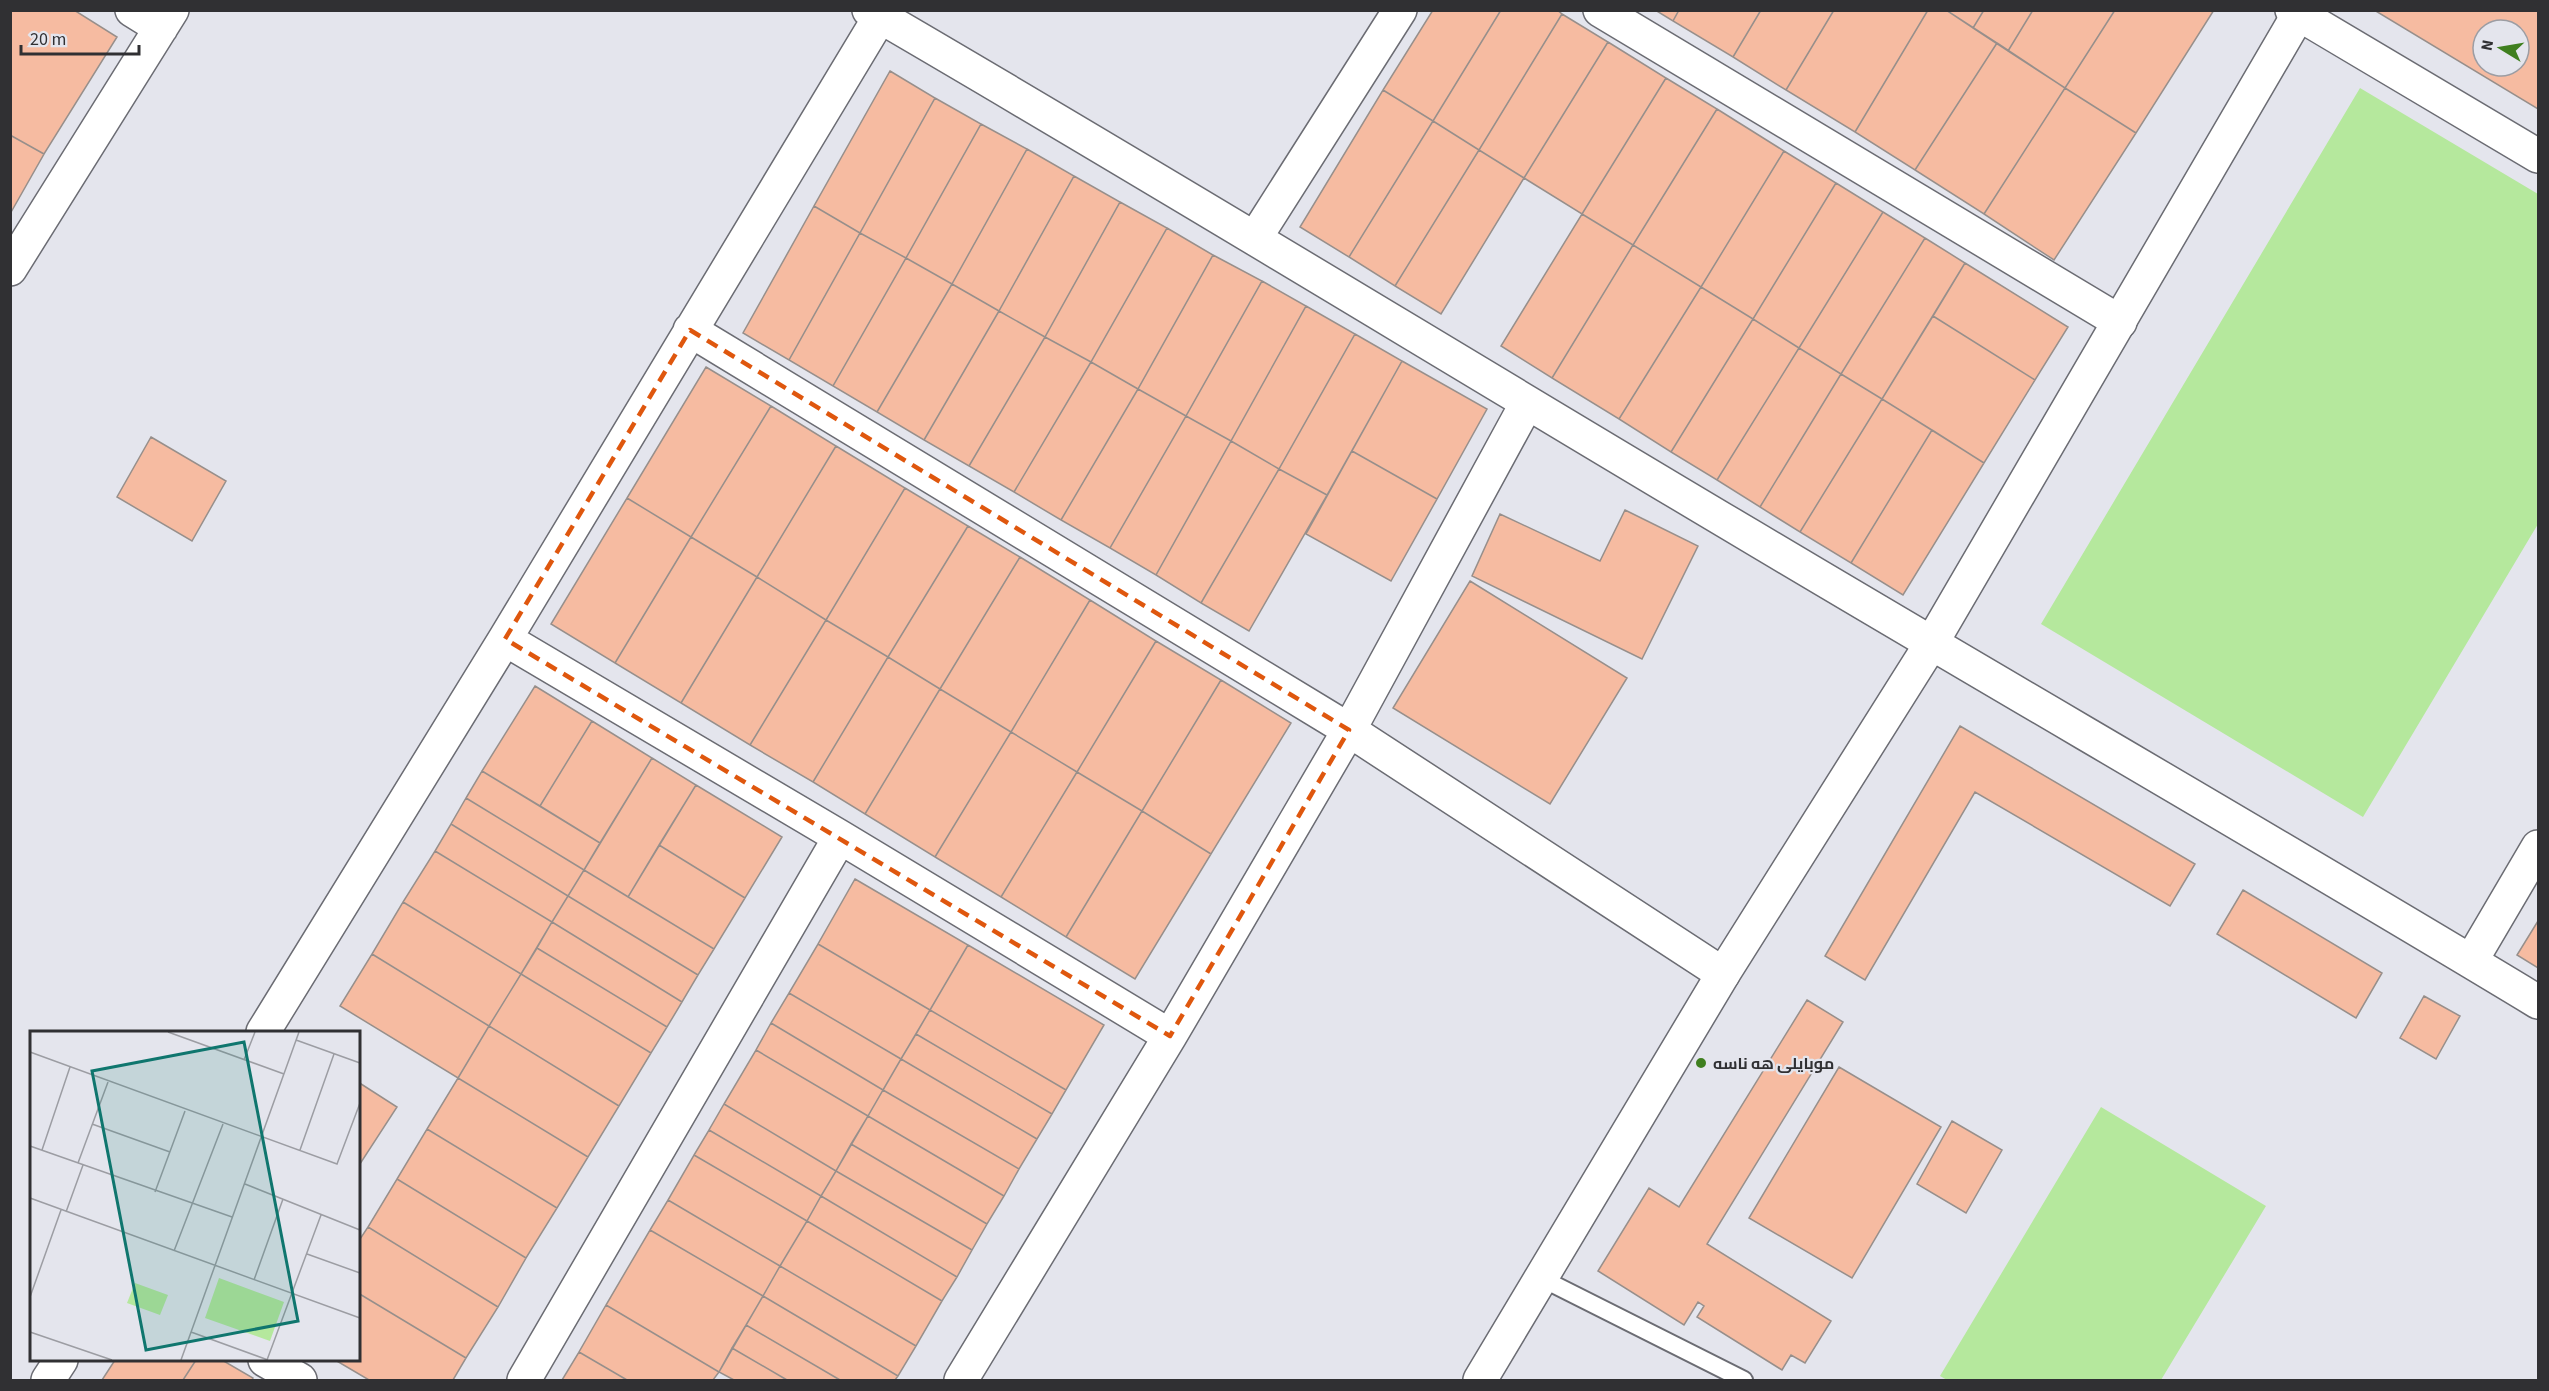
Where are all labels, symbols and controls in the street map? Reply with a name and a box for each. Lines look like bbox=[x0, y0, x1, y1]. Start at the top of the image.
scale bar bbox=[21, 18, 140, 56]
north arrow bbox=[2471, 18, 2531, 78]
text: 20 m bbox=[30, 27, 66, 52]
text: N bbox=[2475, 38, 2499, 53]
inset map bbox=[30, 1031, 360, 1361]
place label: موبایلی هه ناسه bbox=[1713, 1053, 1834, 1075]
marker: موبایلی هه ناسه bbox=[1694, 1056, 1708, 1070]

